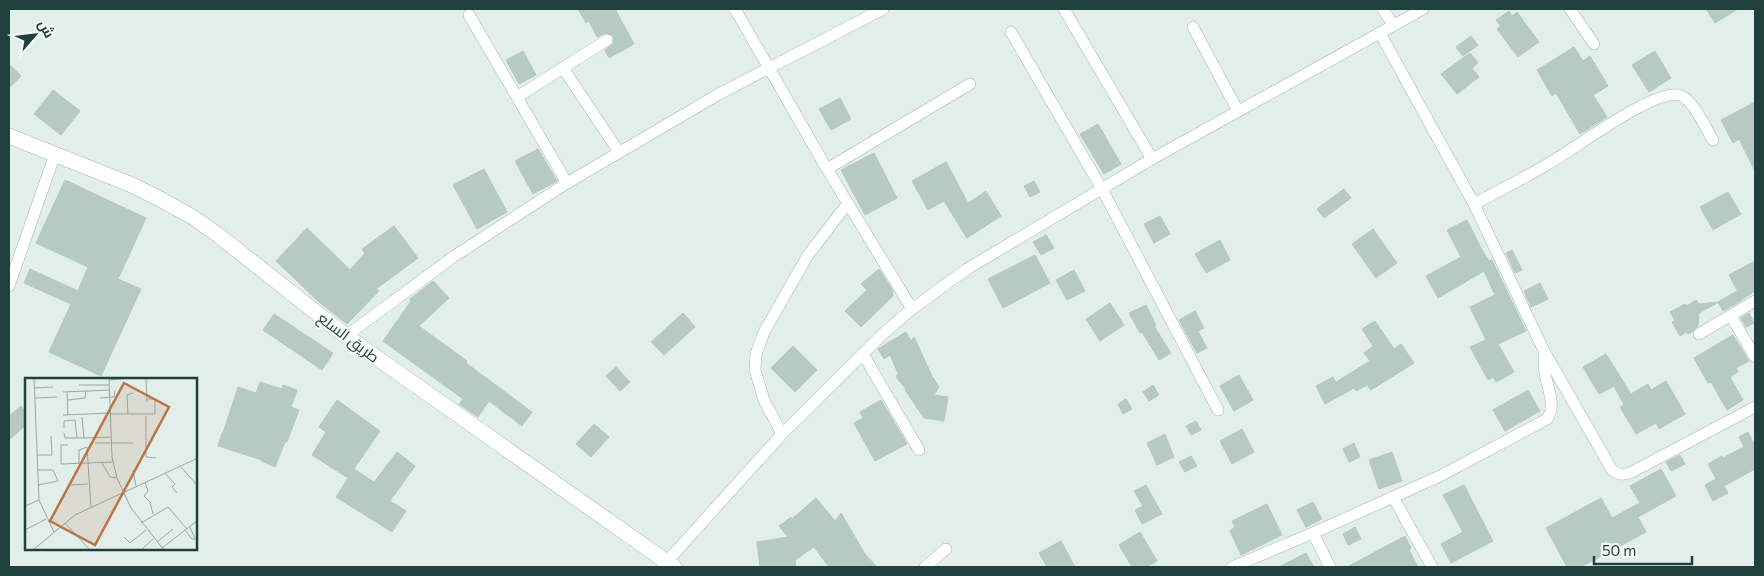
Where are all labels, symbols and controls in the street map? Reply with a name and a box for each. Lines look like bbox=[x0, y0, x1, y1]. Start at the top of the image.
north arrow bbox=[10, 10, 60, 60]
text: ش bbox=[34, 17, 59, 41]
street label: طريق السلع bbox=[313, 308, 383, 368]
inset map bbox=[25, 378, 198, 551]
scale bar bbox=[1594, 534, 1692, 566]
text: 50 m bbox=[1602, 541, 1636, 559]

